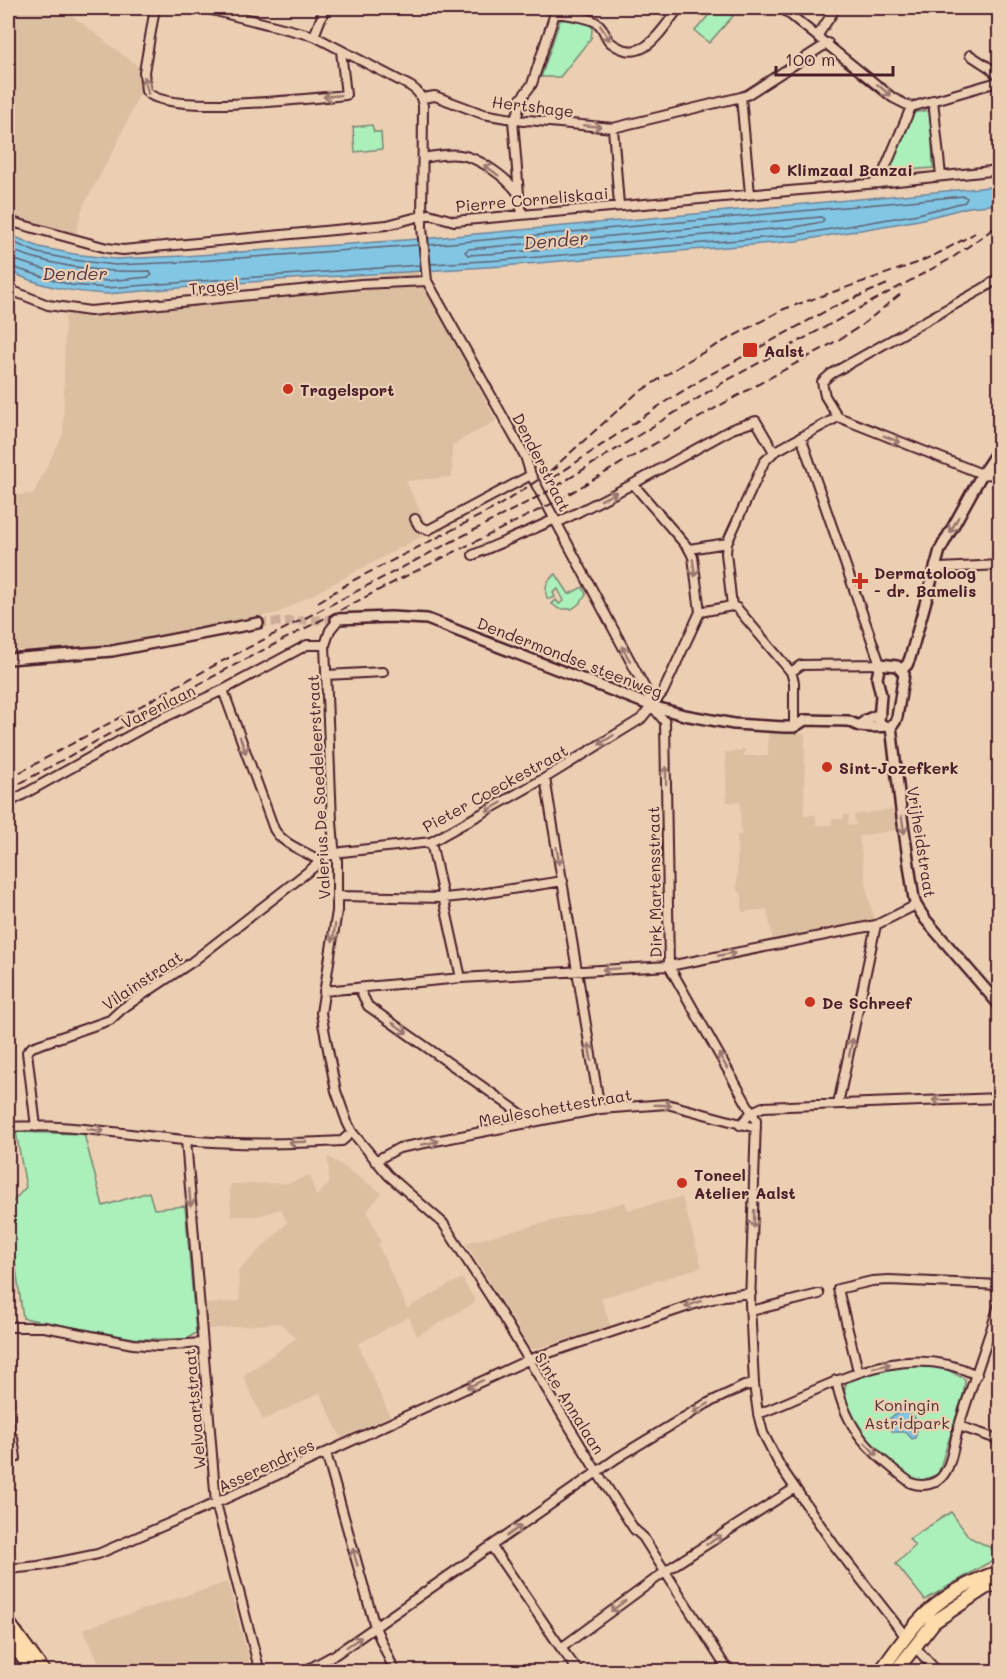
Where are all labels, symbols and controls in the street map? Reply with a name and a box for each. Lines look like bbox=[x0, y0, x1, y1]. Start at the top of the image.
one-way arrow bbox=[599, 24, 611, 41]
scale bar bbox=[776, 39, 893, 77]
text: 100 m bbox=[785, 47, 835, 71]
one-way arrow bbox=[140, 76, 152, 95]
one-way arrow bbox=[876, 84, 892, 97]
one-way arrow bbox=[322, 91, 342, 102]
street label: Hertshage bbox=[491, 91, 575, 121]
one-way arrow bbox=[581, 121, 601, 132]
place label: Klimzaal Banzai bbox=[787, 159, 913, 180]
marker: Klimzaal Banzai bbox=[768, 162, 782, 176]
one-way arrow bbox=[483, 164, 499, 176]
street label: Pierre Corneliskaai bbox=[455, 182, 609, 216]
water label: Dender bbox=[523, 225, 589, 255]
water label: Dender bbox=[42, 261, 108, 285]
street label: Tragel bbox=[188, 273, 240, 299]
place label: Aalst bbox=[764, 340, 804, 361]
marker: Aalst bbox=[741, 341, 759, 359]
place label: Tragelsport bbox=[300, 379, 394, 400]
marker: Tragelsport bbox=[281, 382, 295, 396]
street label: Denderstraat bbox=[508, 409, 576, 515]
one-way arrow bbox=[882, 434, 901, 445]
one-way arrow bbox=[600, 490, 617, 502]
one-way arrow bbox=[948, 516, 960, 533]
one-way arrow bbox=[689, 557, 700, 577]
place label: Dermatoloog - dr. Bamelis bbox=[874, 562, 976, 601]
marker: Dermatoloog - dr. Bamelis bbox=[851, 572, 869, 590]
street label: Dendermondse steenweg bbox=[474, 612, 666, 702]
one-way arrow bbox=[620, 646, 632, 663]
street label: Valerius De Saedeleerstraat bbox=[302, 674, 334, 900]
street label: Varenlaan bbox=[118, 679, 198, 733]
one-way arrow bbox=[597, 734, 614, 747]
one-way arrow bbox=[239, 735, 250, 754]
street label: Pieter Coeckestraat bbox=[419, 739, 571, 837]
place label: Sint-Jozefkerk bbox=[839, 757, 958, 778]
marker: Sint-Jozefkerk bbox=[820, 760, 834, 774]
one-way arrow bbox=[660, 766, 672, 786]
street label: Vrijheidstraat bbox=[903, 785, 941, 899]
one-way arrow bbox=[486, 801, 503, 813]
street label: Dirk Martensstraat bbox=[642, 806, 666, 958]
one-way arrow bbox=[898, 815, 909, 835]
one-way arrow bbox=[553, 846, 564, 865]
one-way arrow bbox=[329, 922, 340, 942]
street label: Vilainstraat bbox=[98, 945, 186, 1015]
one-way arrow bbox=[716, 948, 736, 959]
one-way arrow bbox=[602, 964, 621, 975]
place label: De Schreef bbox=[822, 992, 913, 1013]
marker: De Schreef bbox=[803, 995, 817, 1009]
one-way arrow bbox=[391, 1022, 407, 1034]
one-way arrow bbox=[845, 1037, 857, 1056]
one-way arrow bbox=[585, 1042, 596, 1062]
one-way arrow bbox=[717, 1053, 729, 1070]
street label: Meuleschettestraat bbox=[477, 1083, 633, 1131]
one-way arrow bbox=[932, 1095, 952, 1106]
one-way arrow bbox=[653, 1100, 672, 1111]
one-way arrow bbox=[84, 1125, 104, 1136]
one-way arrow bbox=[287, 1136, 307, 1148]
one-way arrow bbox=[419, 1137, 439, 1148]
place label: Toneel Atelier Aalst bbox=[694, 1164, 796, 1203]
marker: Toneel Atelier Aalst bbox=[675, 1176, 689, 1190]
one-way arrow bbox=[185, 1188, 196, 1208]
one-way arrow bbox=[748, 1209, 759, 1229]
one-way arrow bbox=[685, 1300, 703, 1311]
street label: Welvaartstraat bbox=[178, 1348, 210, 1470]
street label: Sinte Annalaan bbox=[530, 1348, 610, 1458]
one-way arrow bbox=[872, 1360, 891, 1371]
one-way arrow bbox=[466, 1379, 484, 1391]
park label: Koningin Astridpark bbox=[864, 1394, 950, 1433]
one-way arrow bbox=[693, 1402, 710, 1414]
street label: Asserendries bbox=[214, 1433, 318, 1497]
one-way arrow bbox=[863, 1442, 878, 1457]
one-way arrow bbox=[505, 1525, 521, 1537]
one-way arrow bbox=[705, 1534, 722, 1546]
one-way arrow bbox=[349, 1548, 361, 1567]
one-way arrow bbox=[610, 1600, 626, 1612]
one-way arrow bbox=[345, 1636, 361, 1648]

